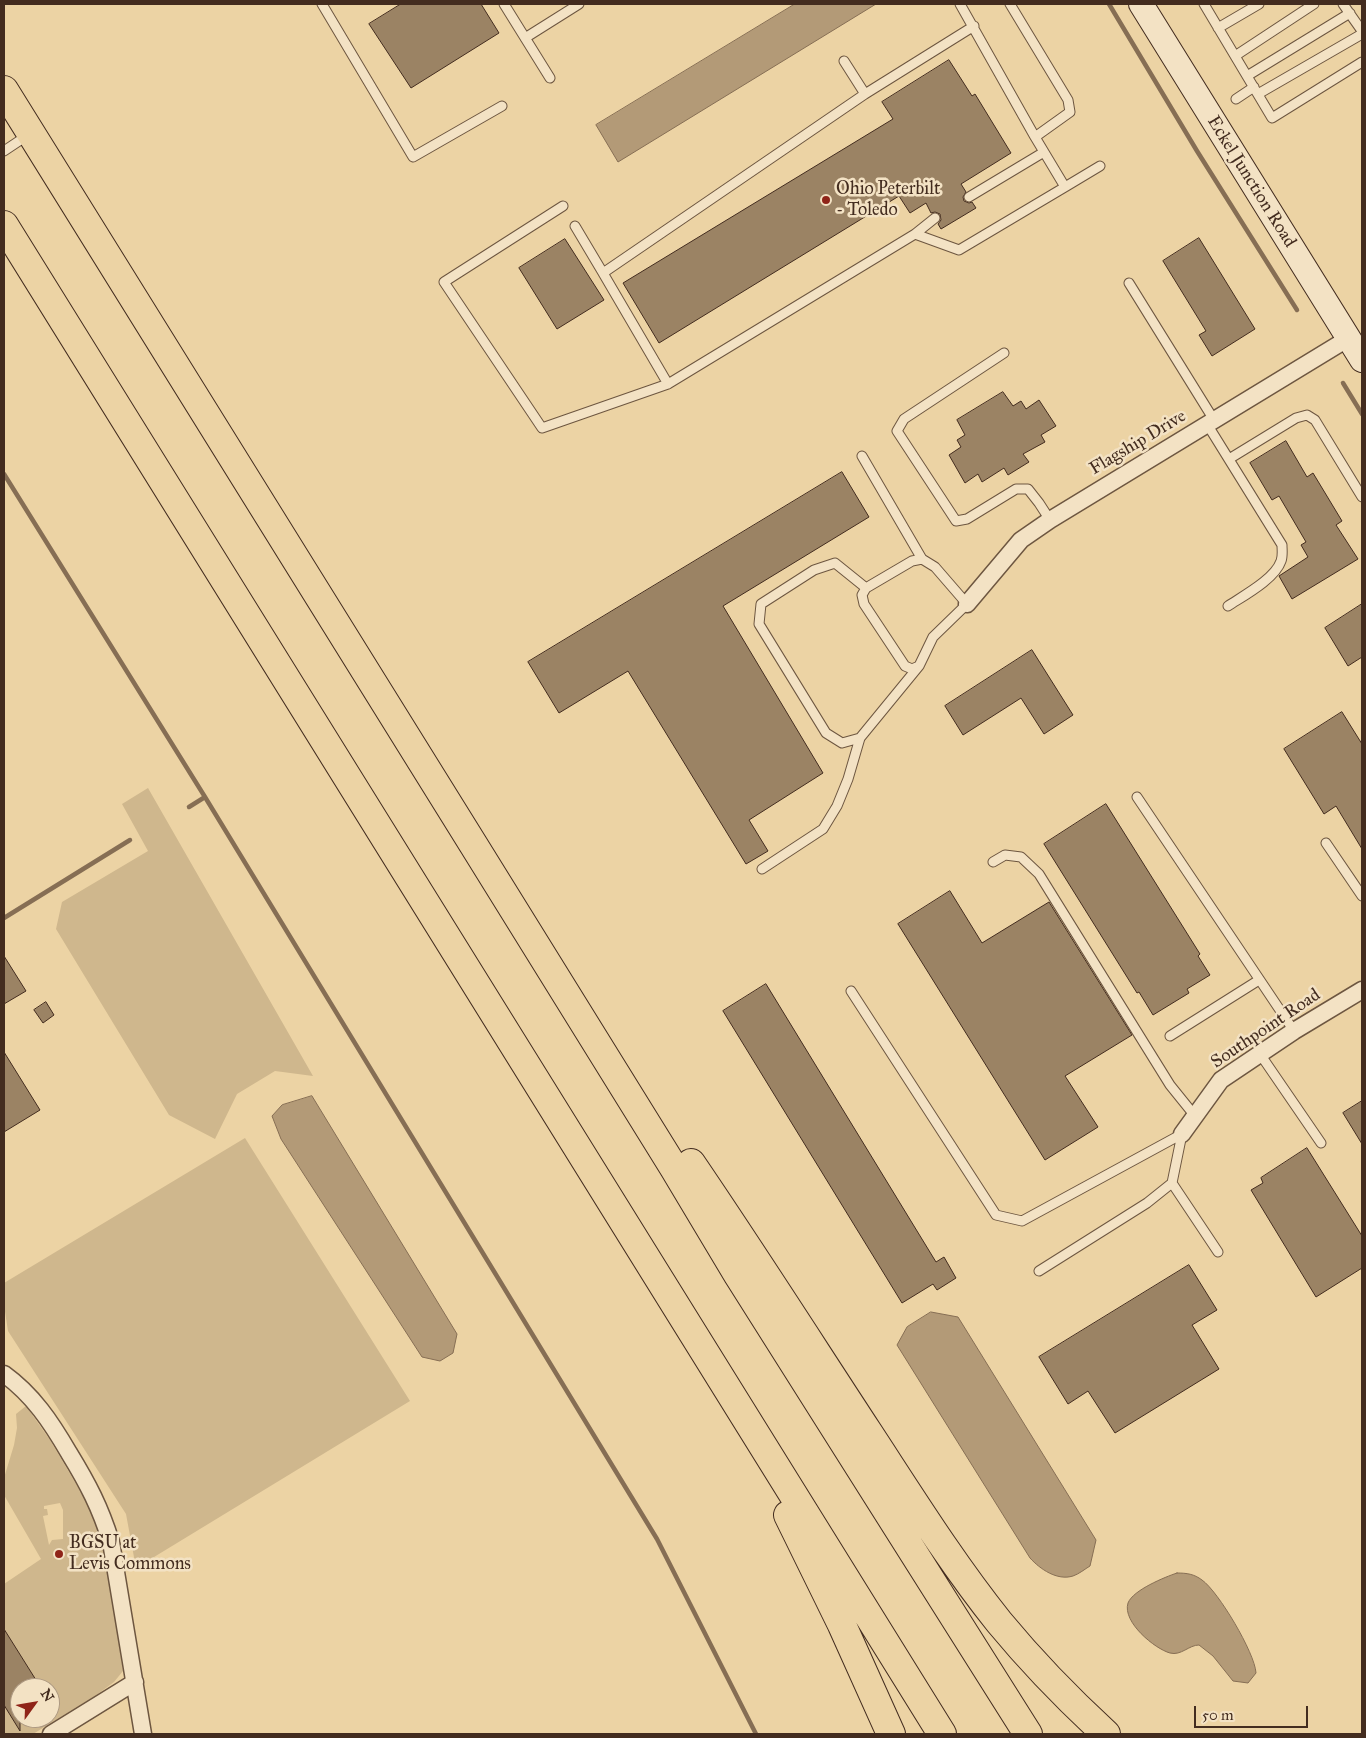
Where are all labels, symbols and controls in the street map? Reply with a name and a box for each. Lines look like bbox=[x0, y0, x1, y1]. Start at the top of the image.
street label: Eckel Junction Road bbox=[1202, 112, 1300, 252]
place label: Ohio Peterbilt - Toledo bbox=[836, 179, 940, 222]
marker: Ohio Peterbilt - Toledo bbox=[820, 194, 832, 206]
street label: Flagship Drive bbox=[1086, 406, 1190, 480]
street label: Southpoint Road bbox=[1207, 985, 1325, 1073]
place label: BGSU at Levis Commons bbox=[69, 1533, 191, 1576]
marker: BGSU at Levis Commons bbox=[53, 1548, 65, 1560]
north arrow bbox=[10, 1678, 60, 1728]
text: N bbox=[37, 1686, 58, 1705]
scale bar bbox=[1196, 1696, 1310, 1728]
text: 50 m bbox=[1202, 1706, 1234, 1724]

